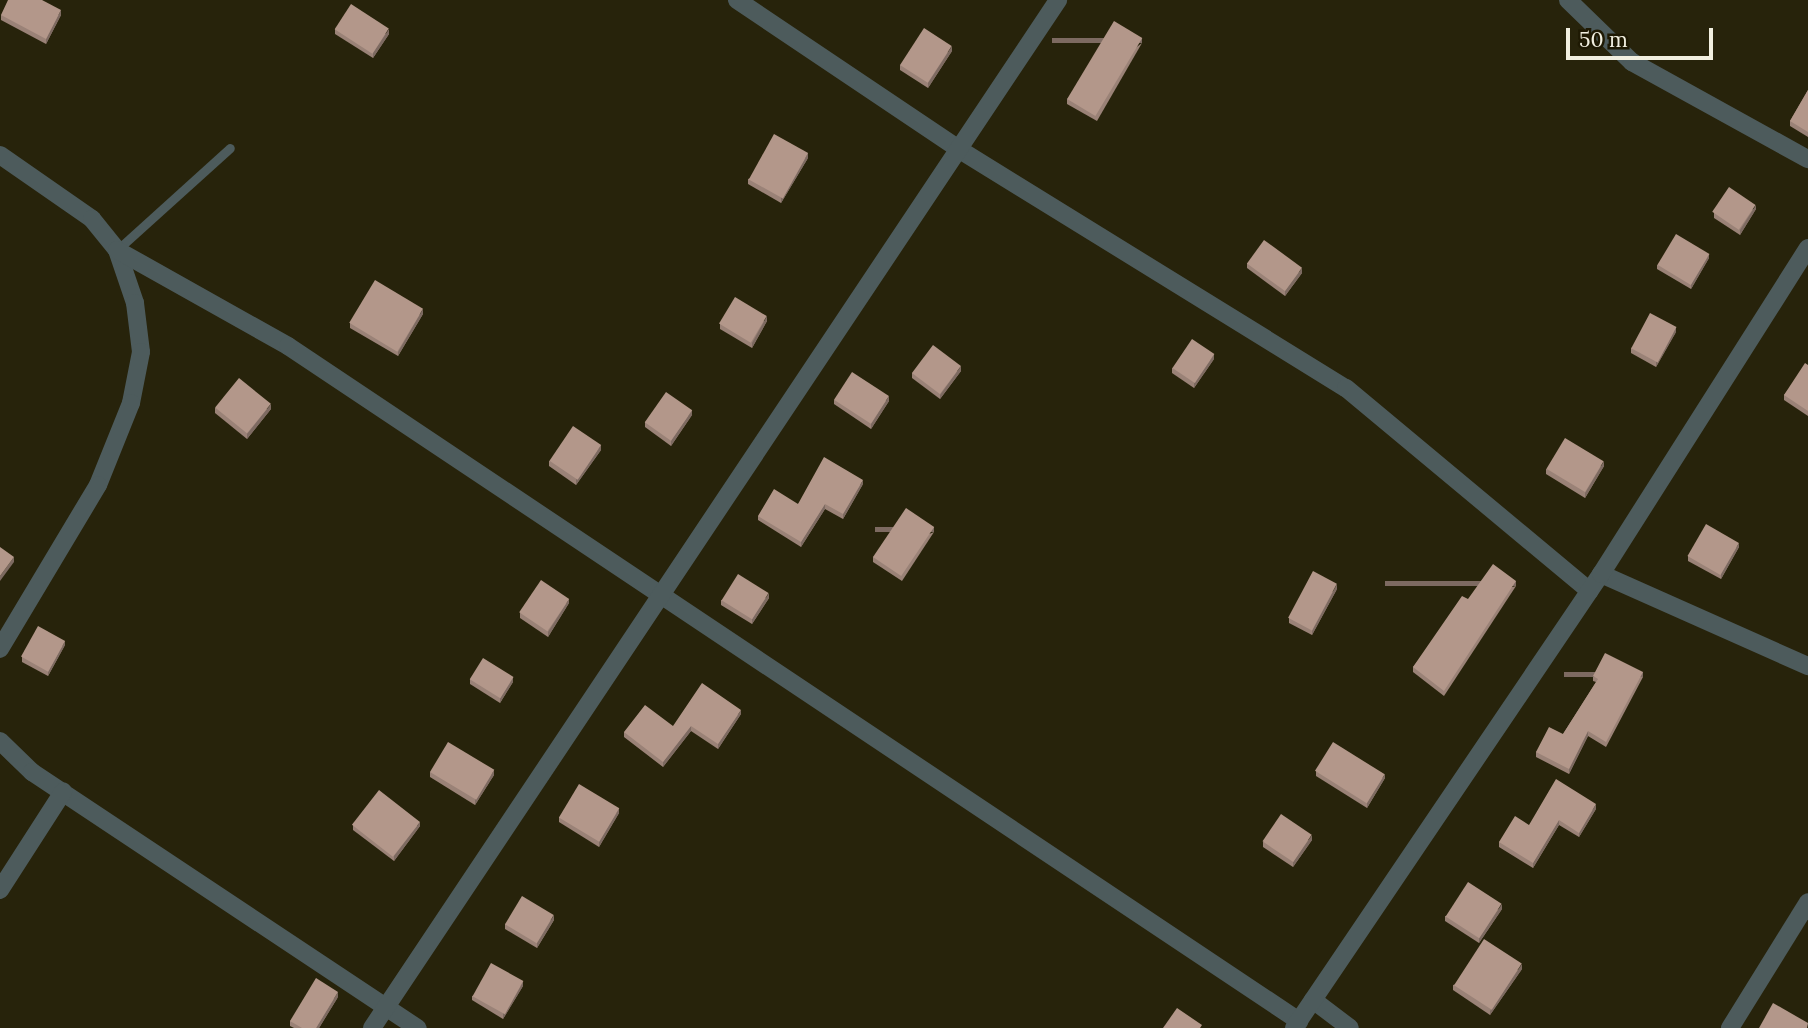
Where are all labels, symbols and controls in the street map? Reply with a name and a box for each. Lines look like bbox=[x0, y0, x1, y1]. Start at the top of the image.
scale bar bbox=[1570, 14, 1717, 58]
text: 50 m bbox=[1579, 26, 1628, 53]

